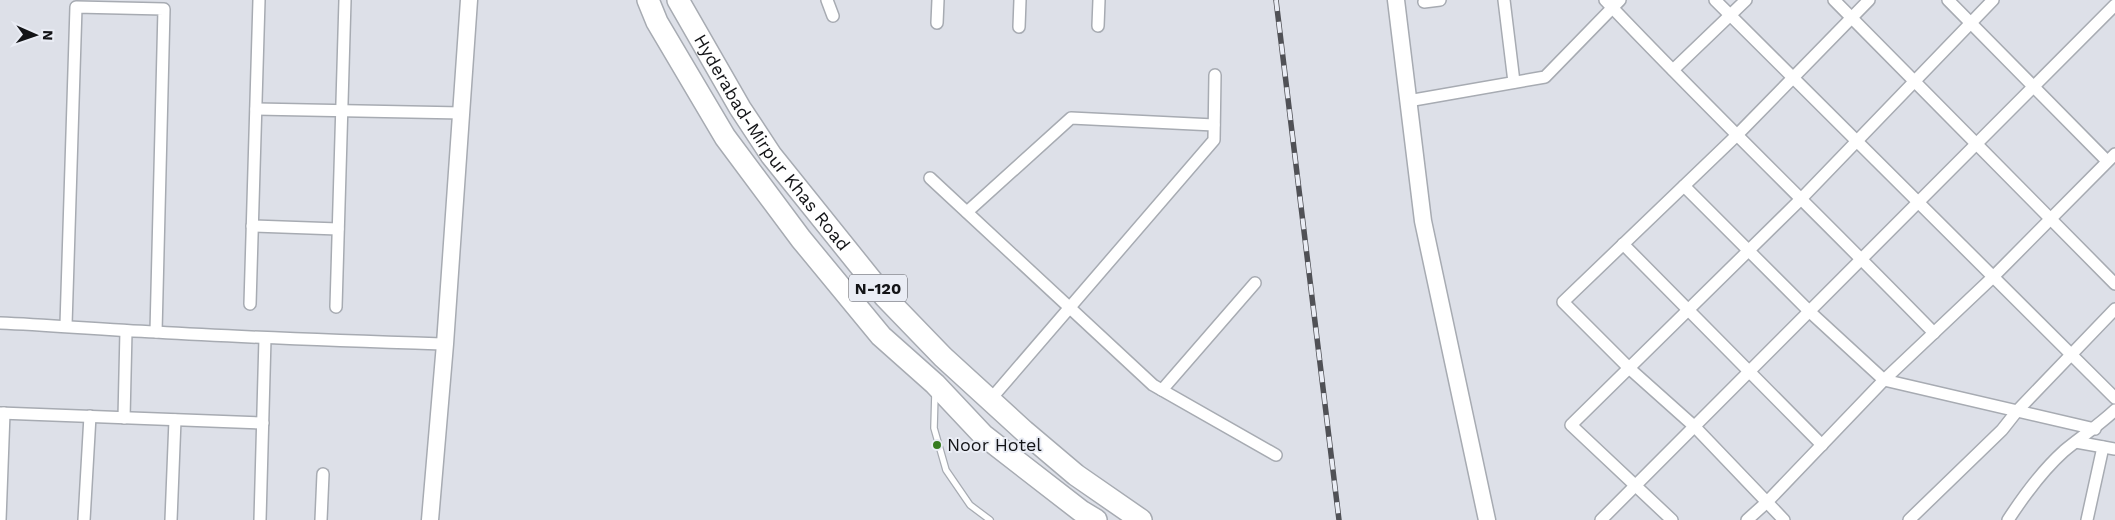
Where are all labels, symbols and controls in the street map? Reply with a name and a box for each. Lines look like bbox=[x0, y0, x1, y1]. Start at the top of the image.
north arrow bbox=[10, 10, 60, 60]
text: N bbox=[40, 30, 56, 41]
street label: Hyderabad-Mirpur Khas Road bbox=[690, 30, 855, 255]
road number: N-120 bbox=[849, 274, 907, 302]
place label: Noor Hotel bbox=[947, 434, 1042, 455]
marker: Noor Hotel bbox=[931, 439, 943, 451]

